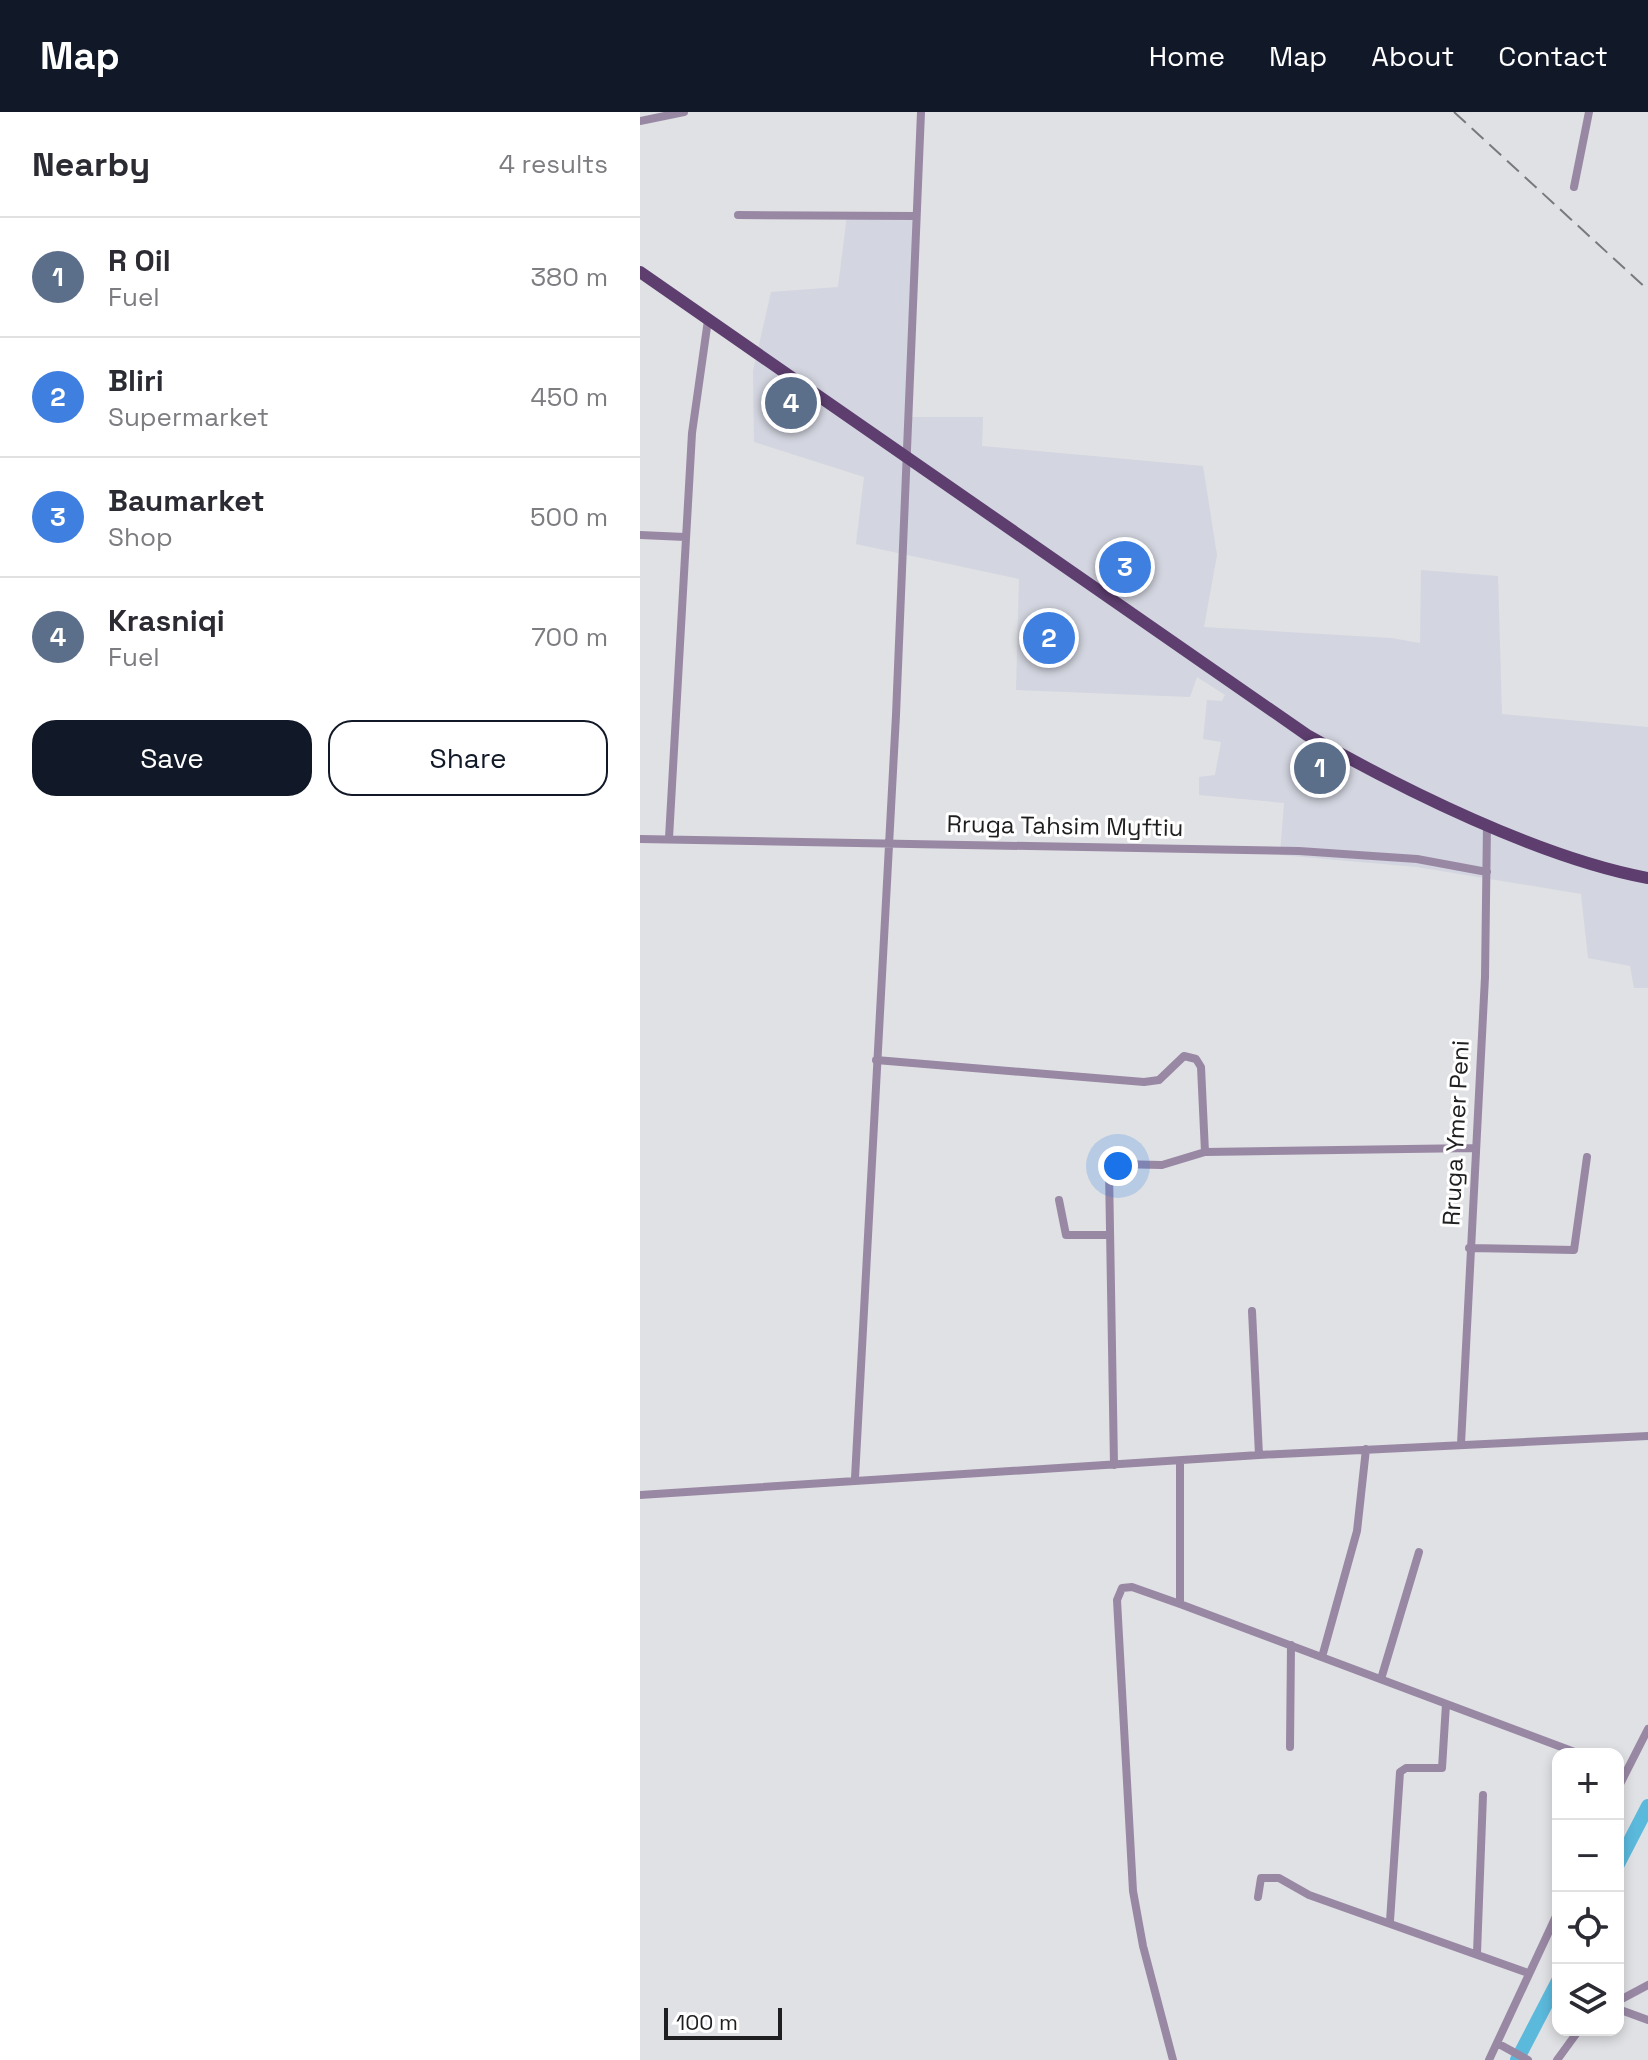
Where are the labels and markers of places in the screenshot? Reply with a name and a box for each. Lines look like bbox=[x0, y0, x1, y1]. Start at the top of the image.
pin: 4 bbox=[765, 373, 817, 433]
pin: 3 bbox=[1099, 537, 1151, 597]
pin: 2 bbox=[1023, 608, 1075, 668]
pin: 1 bbox=[1294, 738, 1346, 798]

